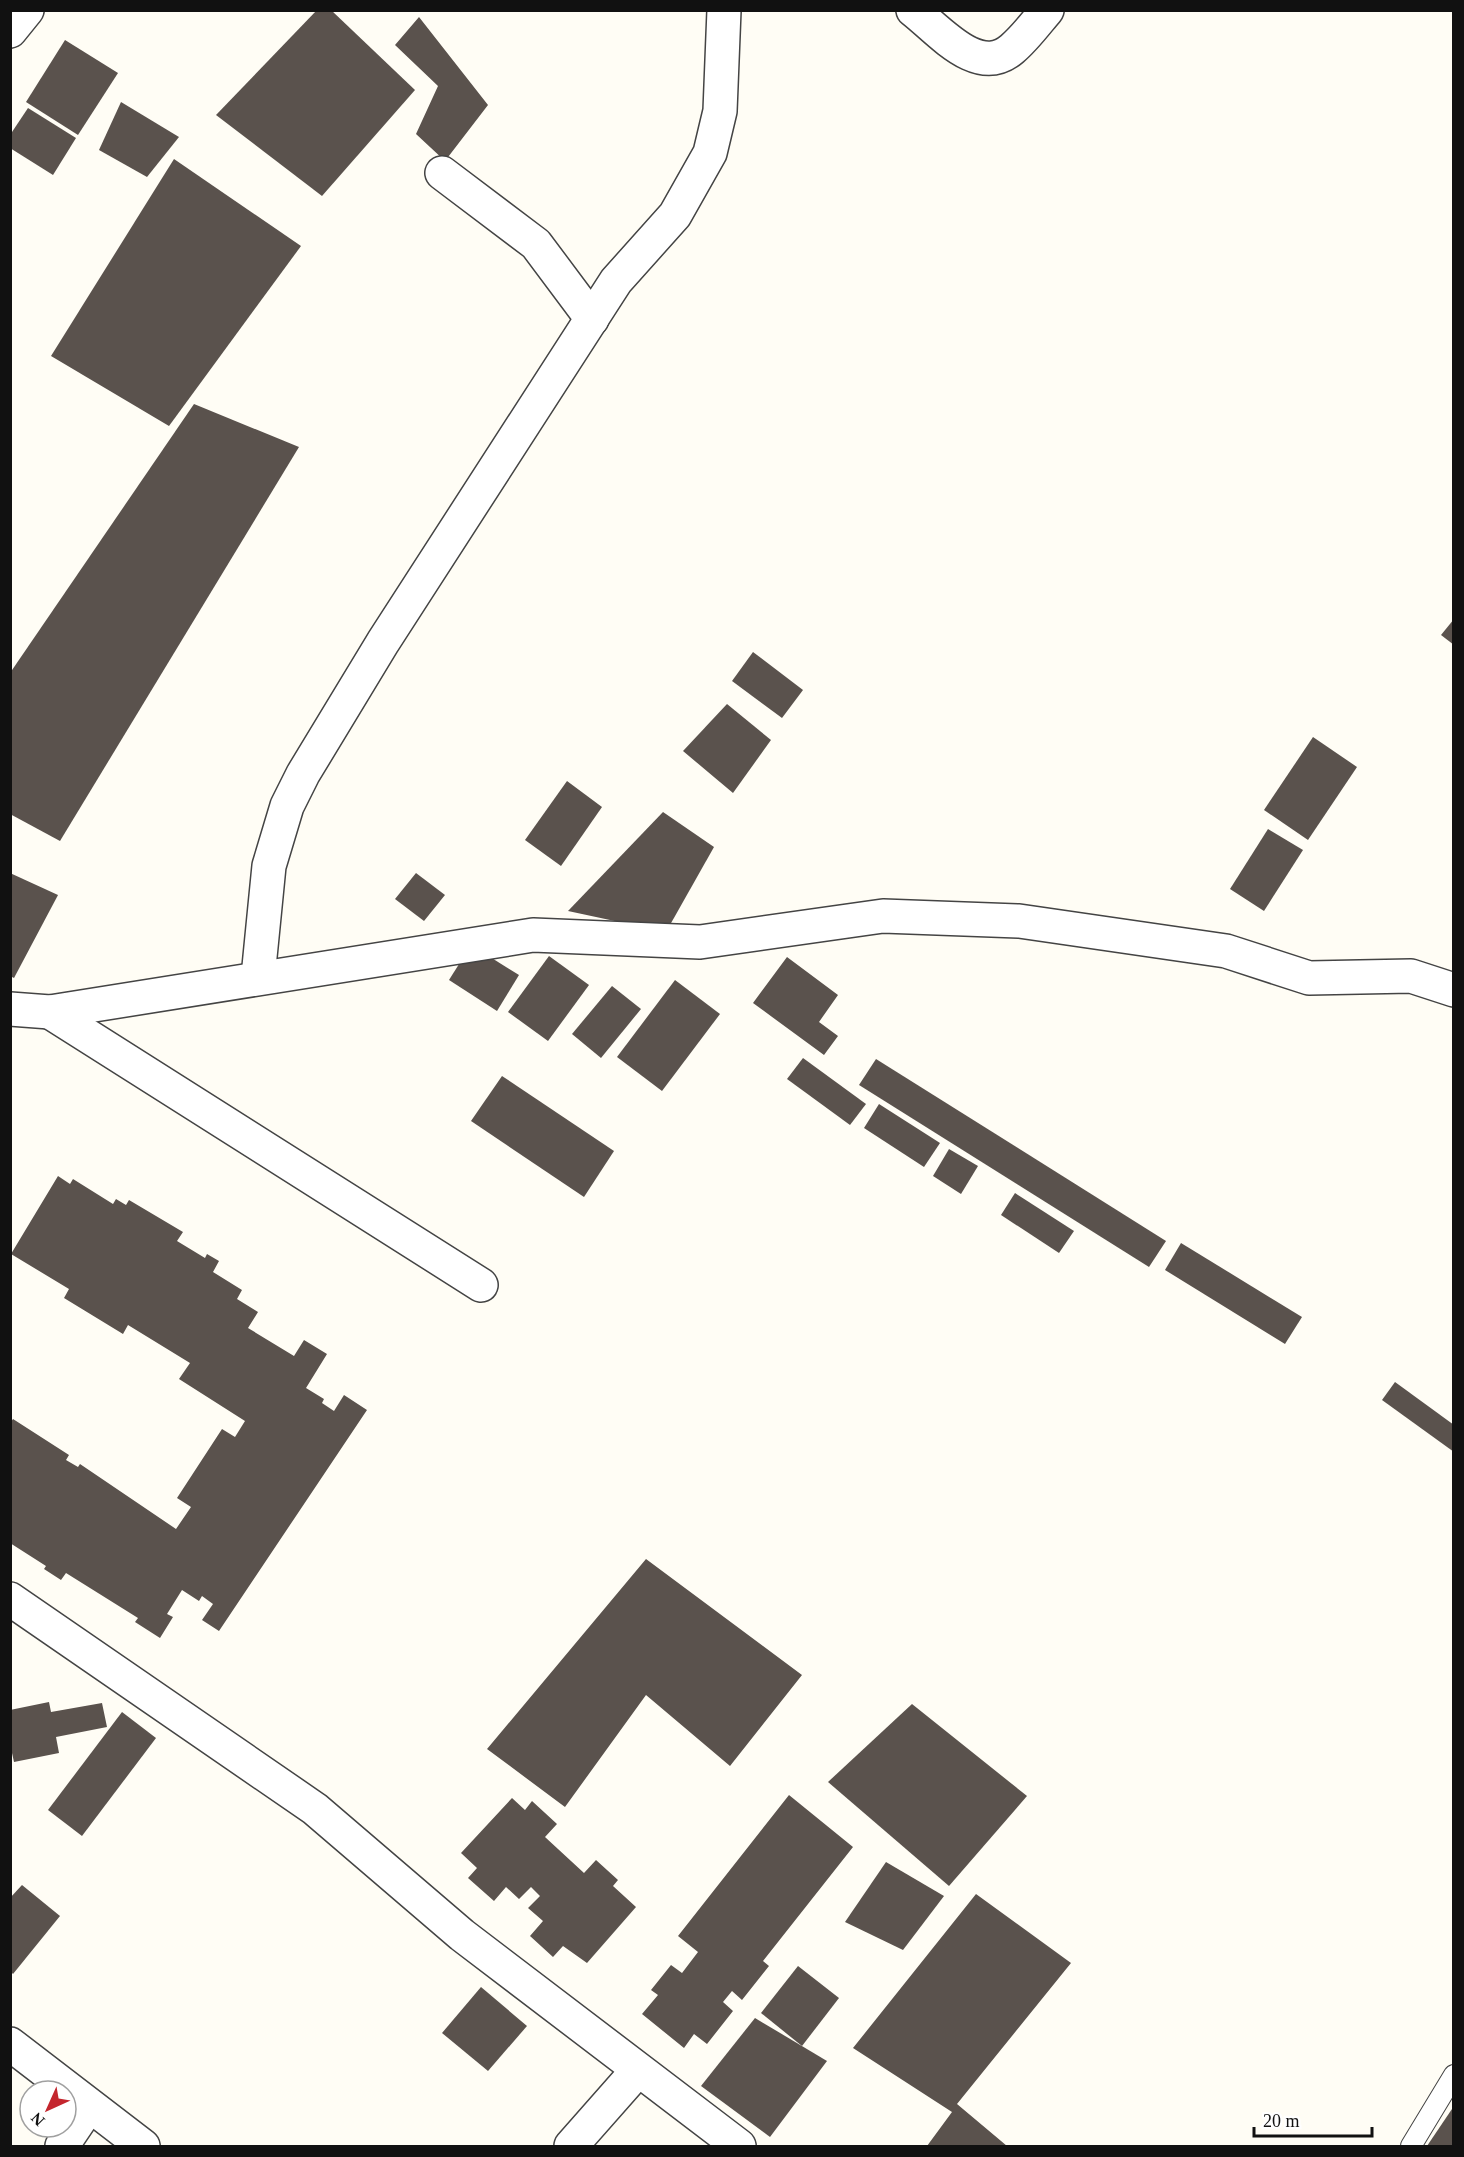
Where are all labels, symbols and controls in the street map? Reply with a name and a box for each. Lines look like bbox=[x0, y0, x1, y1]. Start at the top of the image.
north arrow bbox=[18, 2079, 78, 2139]
scale bar bbox=[1254, 2100, 1372, 2138]
text: N bbox=[27, 2109, 48, 2129]
text: 20 m bbox=[1263, 2111, 1300, 2131]

